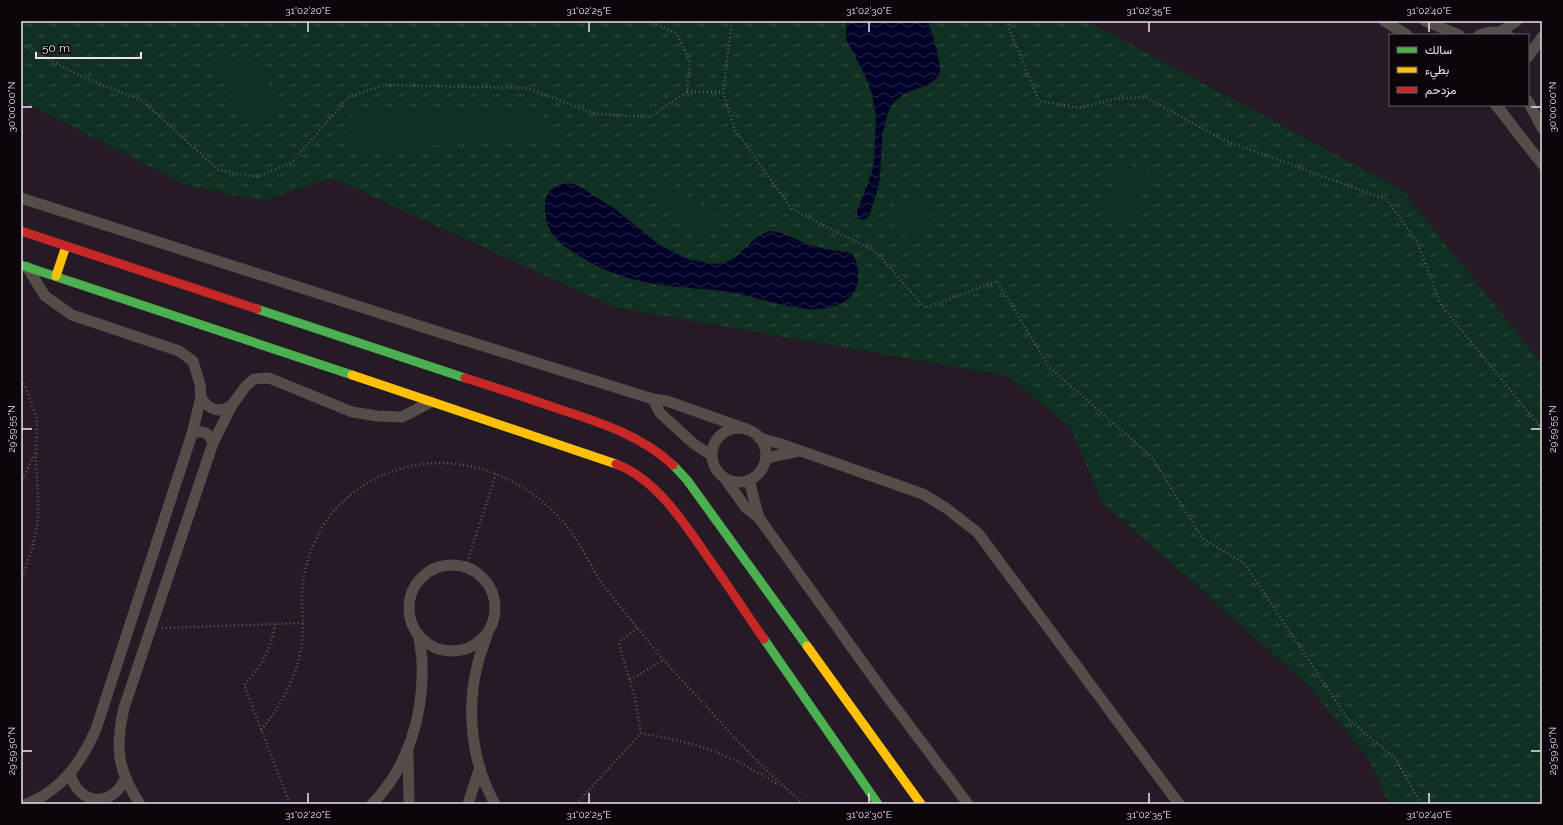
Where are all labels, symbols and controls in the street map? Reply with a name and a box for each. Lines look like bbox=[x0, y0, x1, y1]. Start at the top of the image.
text: 31°02'20"E bbox=[285, 5, 331, 16]
text: 31°02'25"E bbox=[567, 5, 611, 16]
text: 31°02'30"E bbox=[846, 5, 892, 16]
text: 31°02'35"E bbox=[1127, 5, 1171, 16]
text: 31°02'40"E bbox=[1407, 5, 1451, 16]
scale bar bbox=[36, 34, 141, 60]
legend bbox=[1389, 34, 1529, 106]
text: 50 m bbox=[42, 41, 70, 55]
text: سالك bbox=[1425, 43, 1452, 57]
text: بطيء bbox=[1425, 63, 1449, 80]
text: 30°00'00"N bbox=[6, 82, 17, 132]
text: 30°00'00"N bbox=[1547, 82, 1558, 132]
text: مزدحم bbox=[1425, 83, 1456, 98]
text: 29°59'55"N bbox=[6, 405, 17, 453]
text: 29°59'55"N bbox=[1547, 405, 1558, 453]
text: 29°59'50"N bbox=[6, 727, 17, 775]
text: 29°59'50"N bbox=[1547, 727, 1558, 775]
text: 31°02'20"E bbox=[285, 809, 331, 820]
text: 31°02'25"E bbox=[567, 809, 611, 820]
text: 31°02'30"E bbox=[846, 809, 892, 820]
text: 31°02'35"E bbox=[1127, 809, 1171, 820]
text: 31°02'40"E bbox=[1407, 809, 1451, 820]

